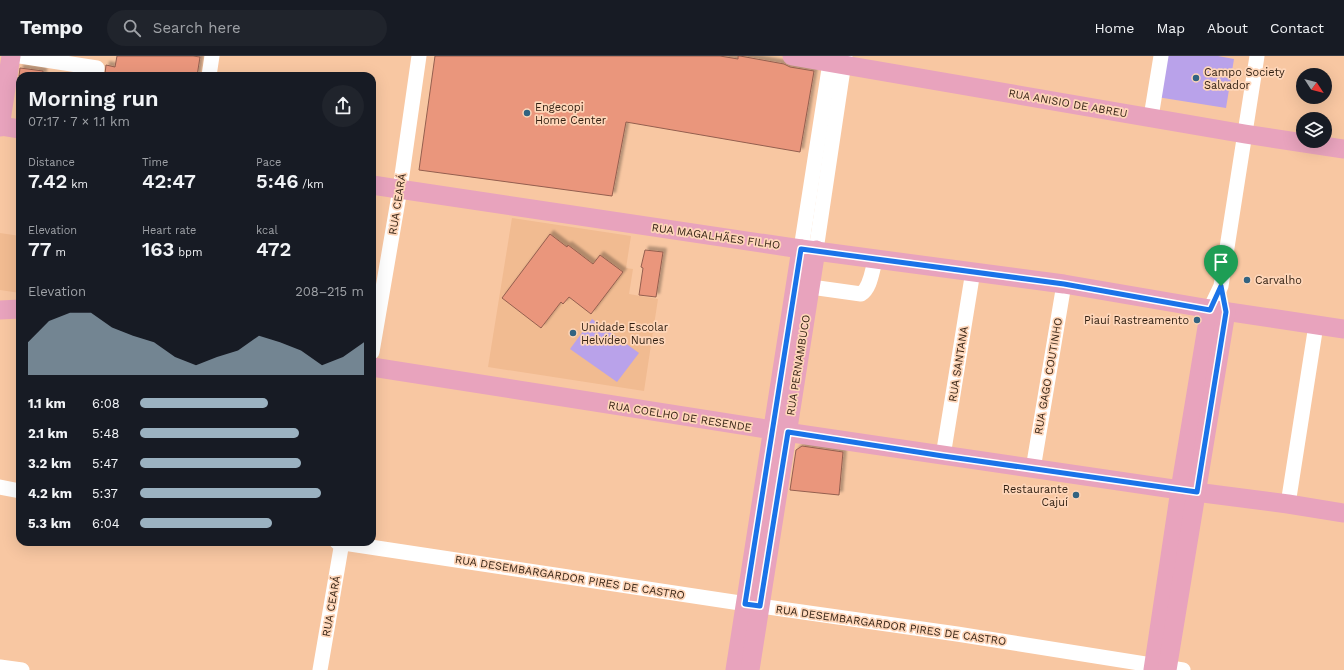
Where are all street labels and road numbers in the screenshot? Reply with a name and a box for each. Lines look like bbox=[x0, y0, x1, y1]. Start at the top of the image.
street label: RUA ANISIO DE ABREU bbox=[1007, 87, 1128, 120]
street label: RUA CEARÁ bbox=[385, 172, 409, 236]
street label: RUA MAGALHÃES FILHO bbox=[651, 221, 781, 252]
street label: RUA PERNAMBUCO bbox=[784, 314, 813, 416]
street label: RUA GAGO COUTINHO bbox=[1032, 317, 1065, 435]
street label: RUA SANTANA bbox=[946, 326, 971, 403]
street label: RUA COELHO DE RESENDE bbox=[607, 399, 753, 434]
street label: RUA DESEMBARGARDOR PIRES DE CASTRO bbox=[454, 553, 686, 602]
street label: RUA CEARÁ bbox=[319, 574, 343, 638]
street label: RUA DESEMBARGARDOR PIRES DE CASTRO bbox=[775, 603, 1007, 648]

